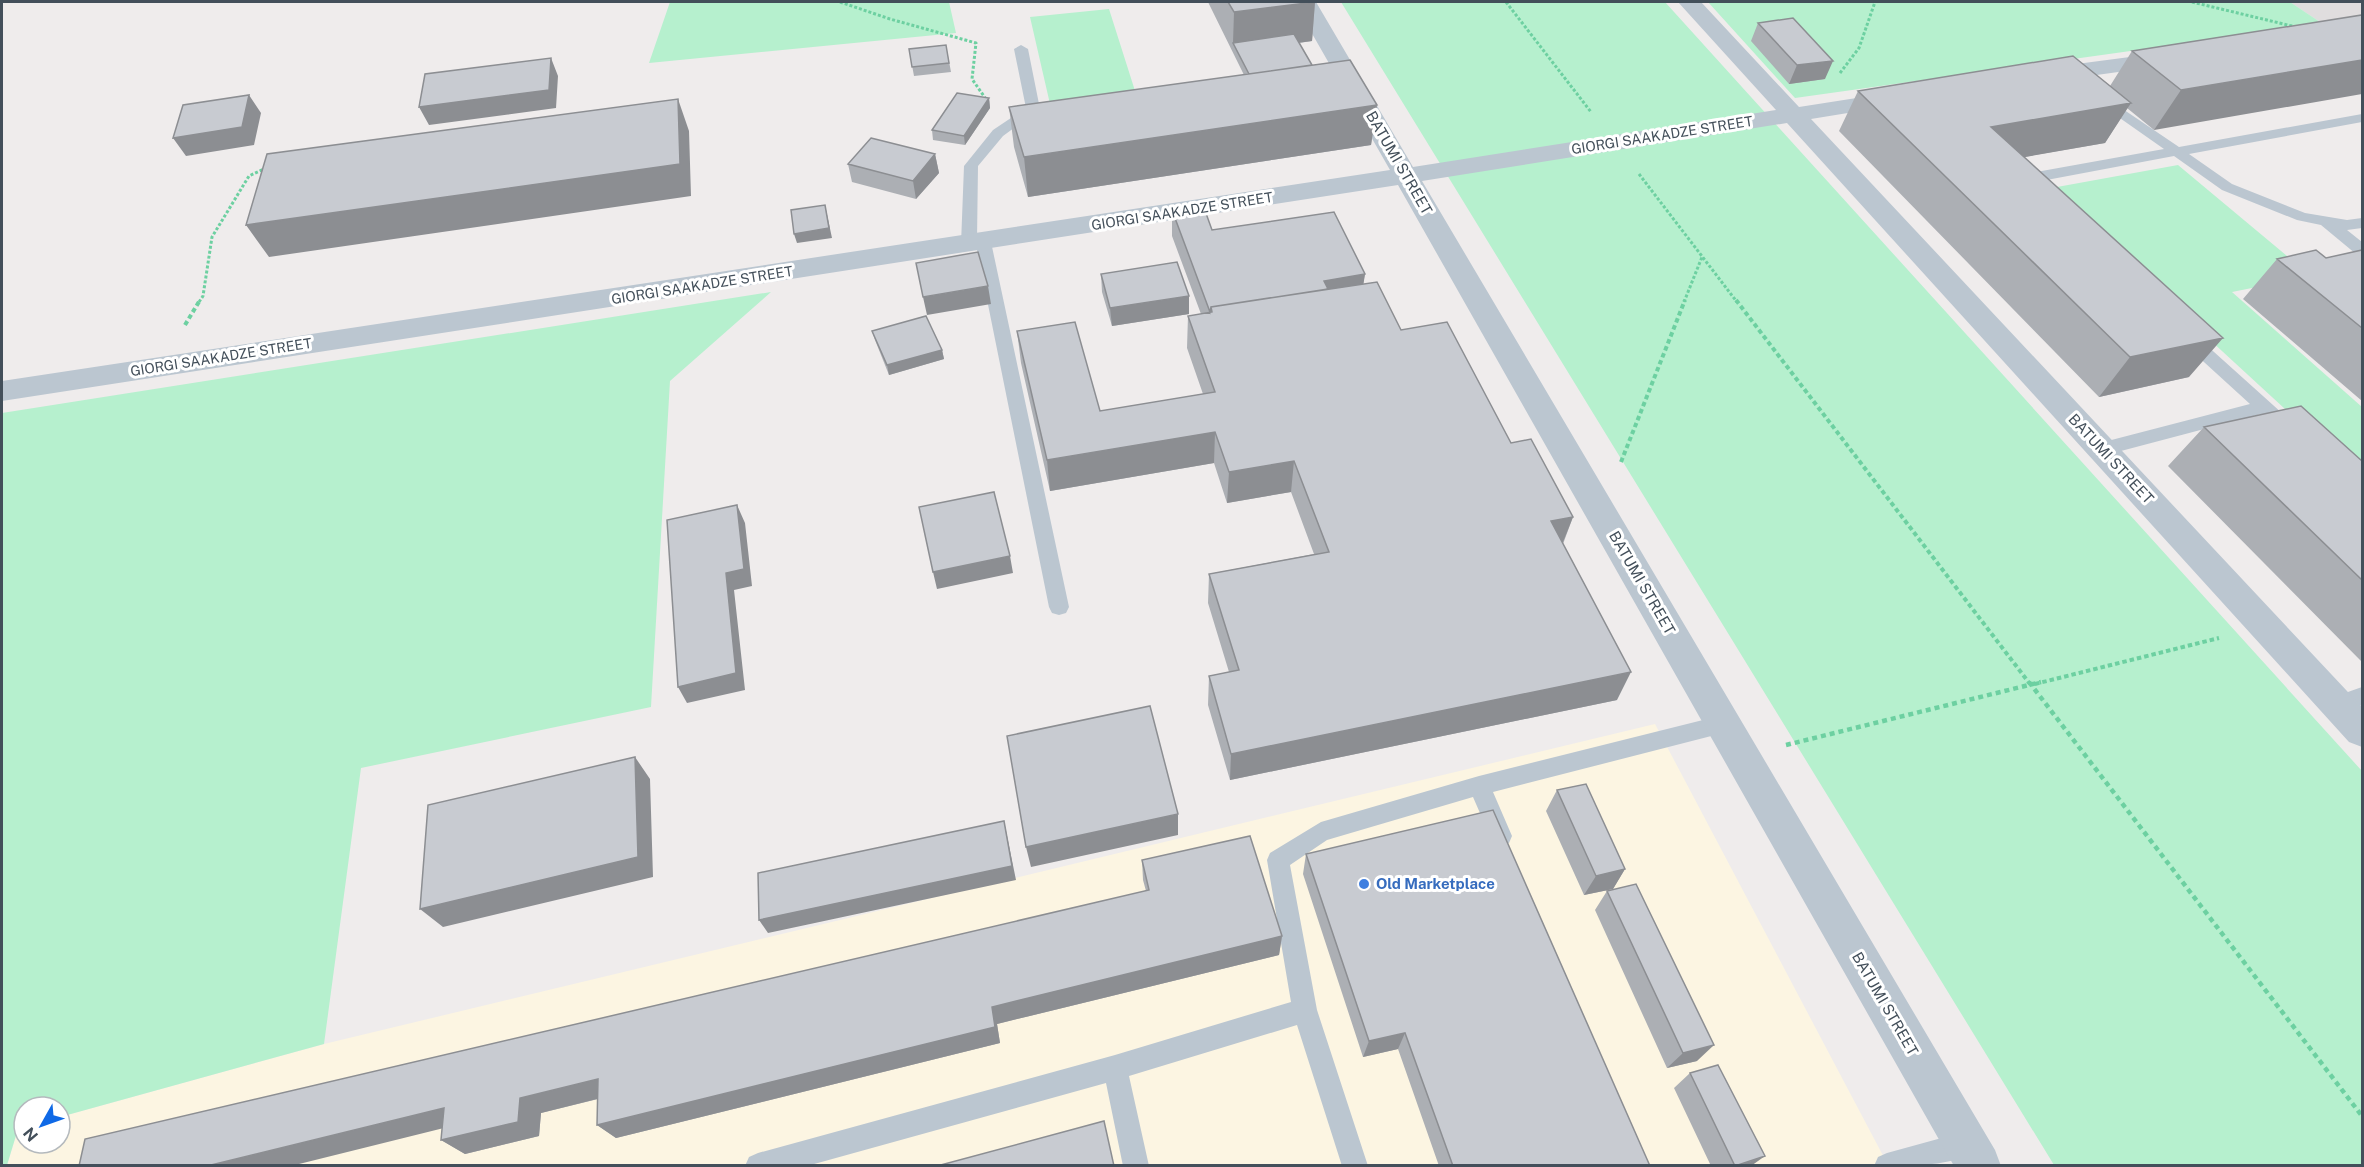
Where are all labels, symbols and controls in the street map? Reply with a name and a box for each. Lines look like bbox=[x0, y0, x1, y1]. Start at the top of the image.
street label: BATUMI STREET bbox=[1363, 108, 1436, 218]
street label: GIORGI SAAKADZE STREET bbox=[1570, 113, 1754, 157]
street label: GIORGI SAAKADZE STREET bbox=[1090, 189, 1274, 233]
street label: GIORGI SAAKADZE STREET bbox=[610, 263, 794, 307]
street label: GIORGI SAAKADZE STREET bbox=[129, 335, 313, 379]
street label: BATUMI STREET bbox=[2065, 410, 2157, 507]
street label: BATUMI STREET bbox=[1606, 528, 1679, 638]
place label: Old Marketplace bbox=[1376, 875, 1495, 892]
marker: Old Marketplace bbox=[1357, 877, 1371, 891]
street label: BATUMI STREET bbox=[1849, 949, 1922, 1059]
north arrow bbox=[12, 1095, 72, 1155]
text: N bbox=[20, 1123, 42, 1145]

